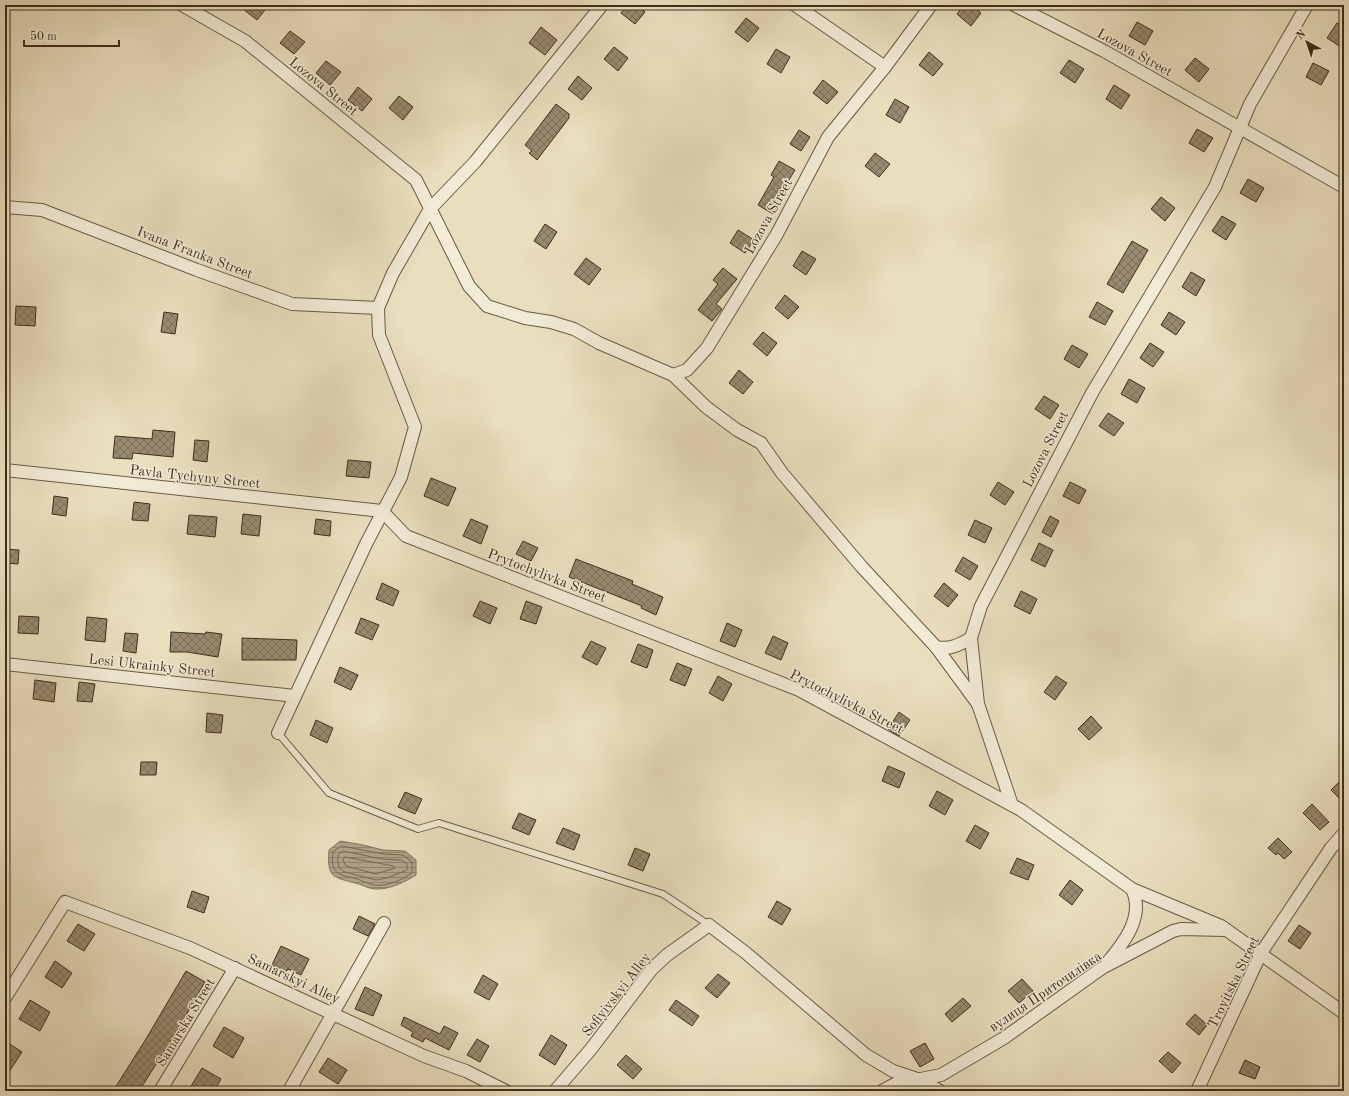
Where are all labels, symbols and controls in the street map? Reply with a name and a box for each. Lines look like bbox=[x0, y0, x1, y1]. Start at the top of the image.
scale bar bbox=[24, 22, 119, 48]
north arrow bbox=[1287, 22, 1327, 62]
street label: Lozova Street bbox=[1094, 26, 1175, 79]
text: N bbox=[1295, 28, 1309, 42]
text: 50 m bbox=[30, 30, 57, 43]
street label: Lozova Street bbox=[286, 55, 360, 119]
street label: Lozova Street bbox=[742, 176, 795, 257]
street label: Ivana Franka Street bbox=[135, 224, 255, 281]
street label: Lozova Street bbox=[1021, 409, 1071, 490]
street label: Pavla Tychyny Street bbox=[129, 463, 261, 491]
street label: Prytochylivka Street bbox=[485, 547, 608, 605]
street label: Lesi Ukrainky Street bbox=[88, 652, 216, 680]
street label: Prytochylivka Street bbox=[787, 667, 906, 737]
street label: Troyitska Street bbox=[1206, 934, 1262, 1030]
street label: вулиця Приточилівка bbox=[987, 949, 1104, 1035]
street label: Sofiyivskyi Alley bbox=[580, 950, 654, 1039]
street label: Samarskyi Alley bbox=[245, 951, 342, 1007]
street label: Samarska Street bbox=[154, 976, 218, 1069]

